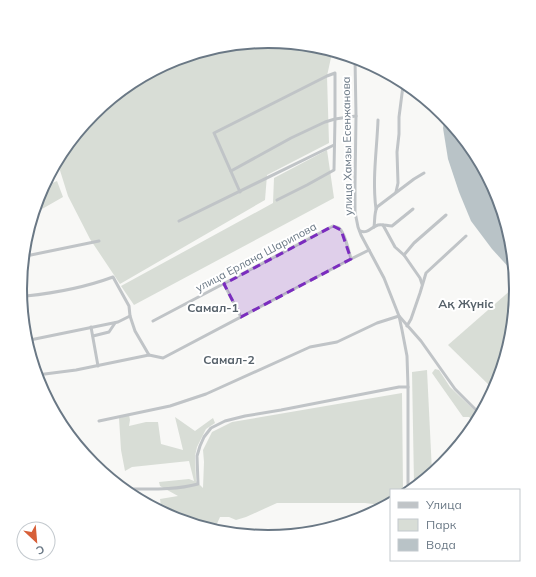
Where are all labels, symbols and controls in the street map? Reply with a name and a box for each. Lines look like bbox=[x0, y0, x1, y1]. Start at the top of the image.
street label: улица Хамзы Есенжанова bbox=[339, 76, 355, 216]
street label: улица Ерлана Шарипова bbox=[193, 219, 319, 295]
district label: Ақ Жүніс bbox=[438, 296, 494, 311]
district label: Самал-1 bbox=[187, 300, 239, 315]
district label: Самал-2 bbox=[203, 352, 255, 367]
legend bbox=[390, 489, 520, 561]
text: Улица bbox=[425, 497, 462, 512]
text: Парк bbox=[426, 517, 457, 532]
north arrow bbox=[16, 521, 56, 561]
text: Вода bbox=[426, 537, 456, 552]
text: С bbox=[34, 542, 47, 558]

